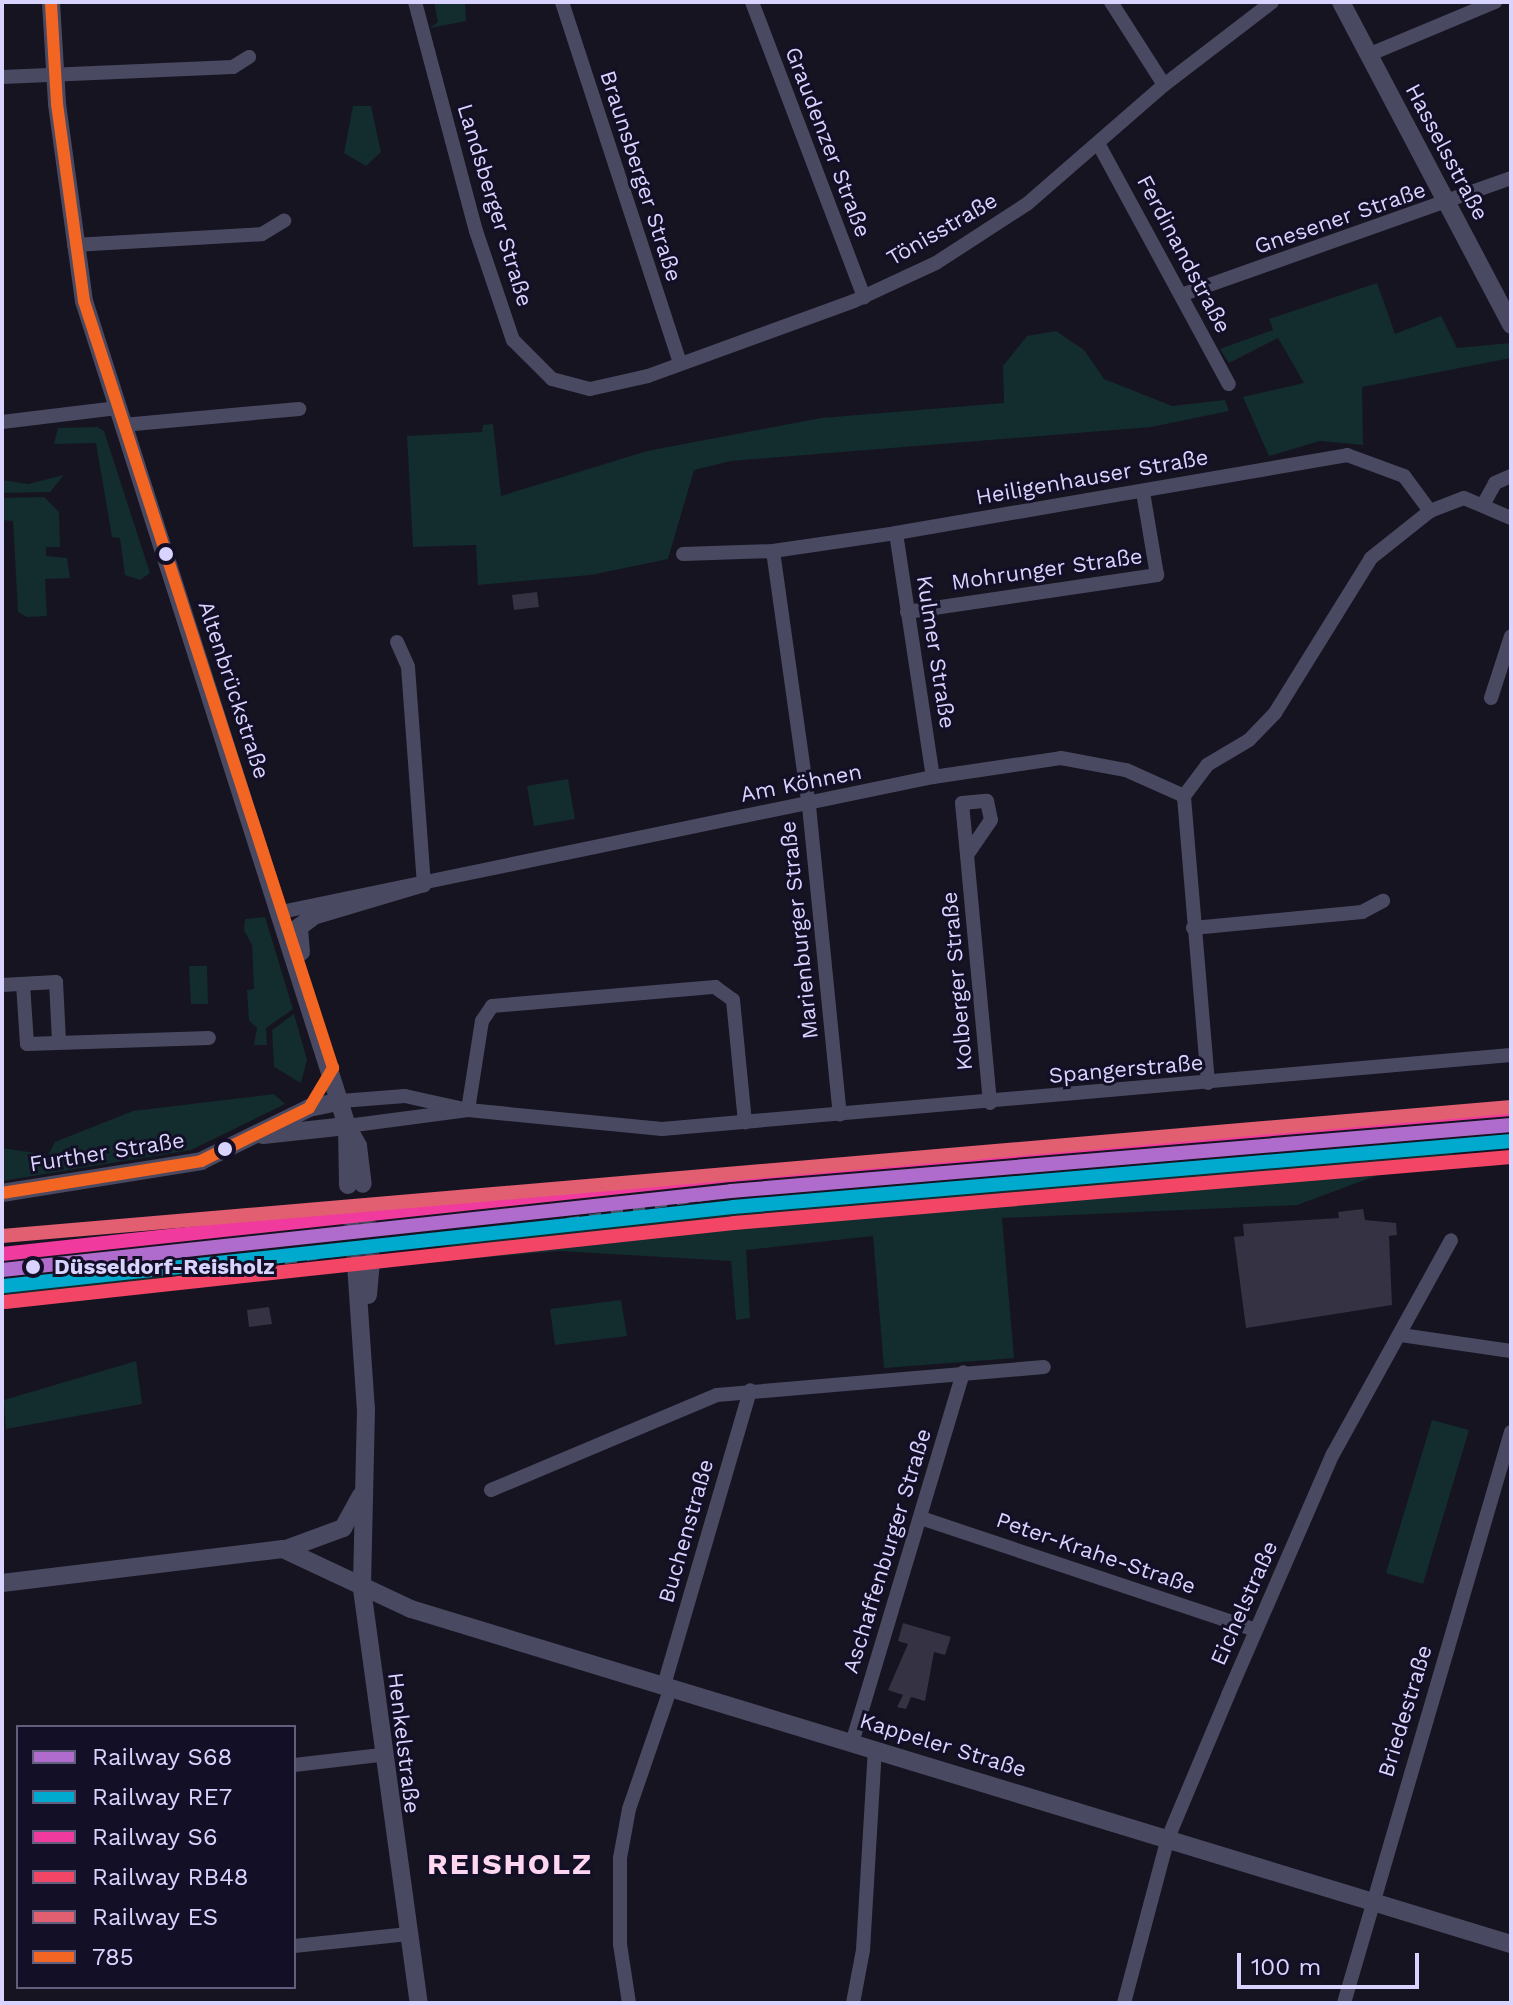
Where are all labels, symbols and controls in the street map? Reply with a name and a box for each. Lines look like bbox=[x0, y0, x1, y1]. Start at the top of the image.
street label: Graudenzer Straße bbox=[779, 43, 877, 241]
street label: Braunsberger Straße bbox=[594, 67, 688, 285]
street label: Hasselsstraße bbox=[1400, 79, 1494, 225]
street label: Landsberger Straße bbox=[452, 100, 538, 310]
street label: Ferdinandstraße bbox=[1131, 171, 1237, 337]
street label: Gnesener Straße bbox=[1251, 176, 1429, 260]
street label: Tönisstraße bbox=[882, 187, 1002, 271]
street label: Heiligenhauser Straße bbox=[973, 443, 1211, 511]
street label: Mohrunger Straße bbox=[950, 542, 1144, 596]
unlabelled marker bbox=[158, 546, 174, 562]
street label: Kulmer Straße bbox=[911, 573, 961, 731]
street label: Altenbrückstraße bbox=[193, 598, 275, 782]
street label: Am Köhnen bbox=[738, 758, 864, 808]
street label: Marienburger Straße bbox=[774, 819, 824, 1041]
street label: Kolberger Straße bbox=[936, 890, 978, 1072]
street label: Spangerstraße bbox=[1048, 1049, 1204, 1089]
street label: Further Straße bbox=[27, 1127, 187, 1177]
unlabelled marker bbox=[217, 1141, 233, 1157]
marker: Düsseldorf-Reisholz bbox=[19, 1253, 47, 1281]
place label: Düsseldorf-Reisholz bbox=[54, 1254, 275, 1280]
street label: Aschaffenburger Straße bbox=[837, 1425, 937, 1677]
street label: Buchenstraße bbox=[653, 1456, 719, 1606]
street label: Peter-Krahe-Straße bbox=[993, 1506, 1199, 1600]
street label: Eichelstraße bbox=[1205, 1537, 1283, 1669]
street label: Briedestraße bbox=[1372, 1642, 1438, 1780]
street label: Henkelstraße bbox=[382, 1671, 426, 1815]
street label: Kappeler Straße bbox=[856, 1707, 1030, 1783]
legend bbox=[16, 1725, 296, 1989]
text: Railway S68 bbox=[92, 1743, 232, 1771]
text: Railway RE7 bbox=[92, 1783, 232, 1811]
text: Railway S6 bbox=[92, 1823, 218, 1851]
district label: REISHOLZ bbox=[427, 1846, 593, 1882]
text: Railway RB48 bbox=[92, 1863, 249, 1891]
text: Railway ES bbox=[92, 1903, 218, 1931]
scale bar bbox=[1241, 1937, 1423, 1987]
text: 785 bbox=[92, 1943, 134, 1971]
text: 100 m bbox=[1251, 1953, 1321, 1981]

